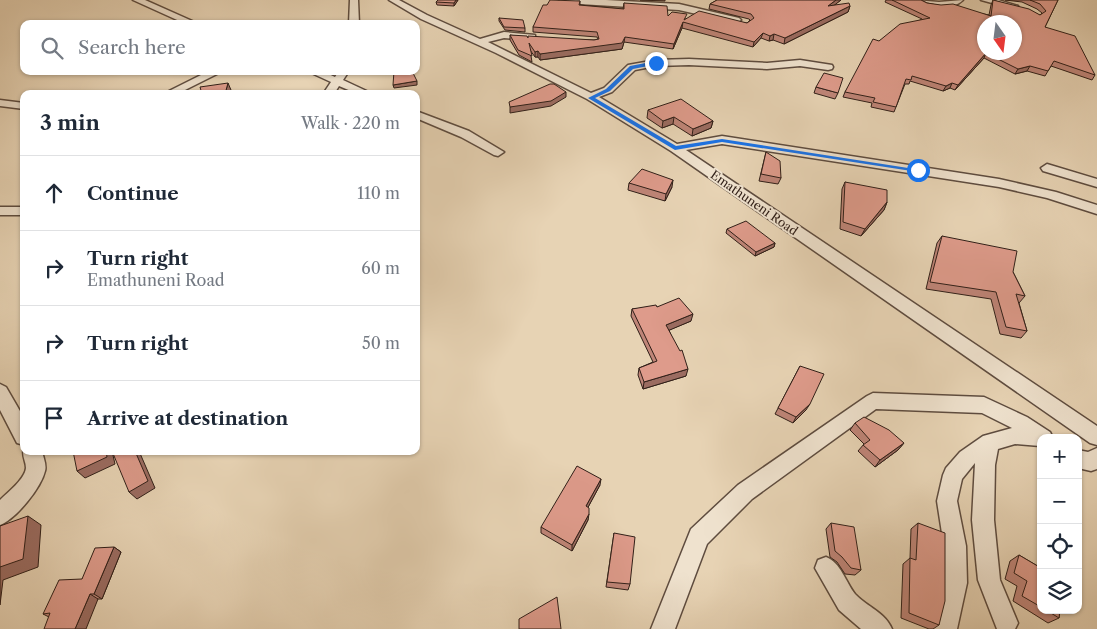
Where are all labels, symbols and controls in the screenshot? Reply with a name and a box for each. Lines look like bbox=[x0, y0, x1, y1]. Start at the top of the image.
north arrow bbox=[977, 15, 1022, 60]
search box bbox=[20, 20, 420, 75]
icon: search bbox=[38, 34, 66, 62]
text: Search here bbox=[78, 36, 186, 59]
route end bbox=[645, 52, 668, 75]
text: 3 min bbox=[40, 110, 100, 135]
text: Walk · 220 m bbox=[301, 113, 400, 133]
route start bbox=[907, 159, 930, 182]
street label: Emathuneni Road bbox=[708, 167, 801, 239]
icon: ahead bbox=[40, 179, 68, 207]
text: Continue bbox=[87, 182, 179, 205]
text: 110 m bbox=[357, 183, 400, 203]
text: Turn right bbox=[87, 247, 188, 270]
icon: right bbox=[40, 254, 68, 282]
text: 60 m bbox=[361, 258, 400, 278]
text: Emathuneni Road bbox=[87, 270, 225, 290]
icon: right bbox=[40, 329, 68, 357]
text: Turn right bbox=[87, 332, 188, 355]
text: 50 m bbox=[362, 333, 400, 353]
icon: arrive bbox=[40, 404, 68, 432]
text: Arrive at destination bbox=[87, 407, 288, 430]
map controls bbox=[1037, 434, 1082, 614]
button: + bbox=[1037, 434, 1082, 479]
button: − bbox=[1037, 479, 1082, 524]
button: locate bbox=[1037, 524, 1082, 569]
button: layers bbox=[1037, 569, 1082, 614]

